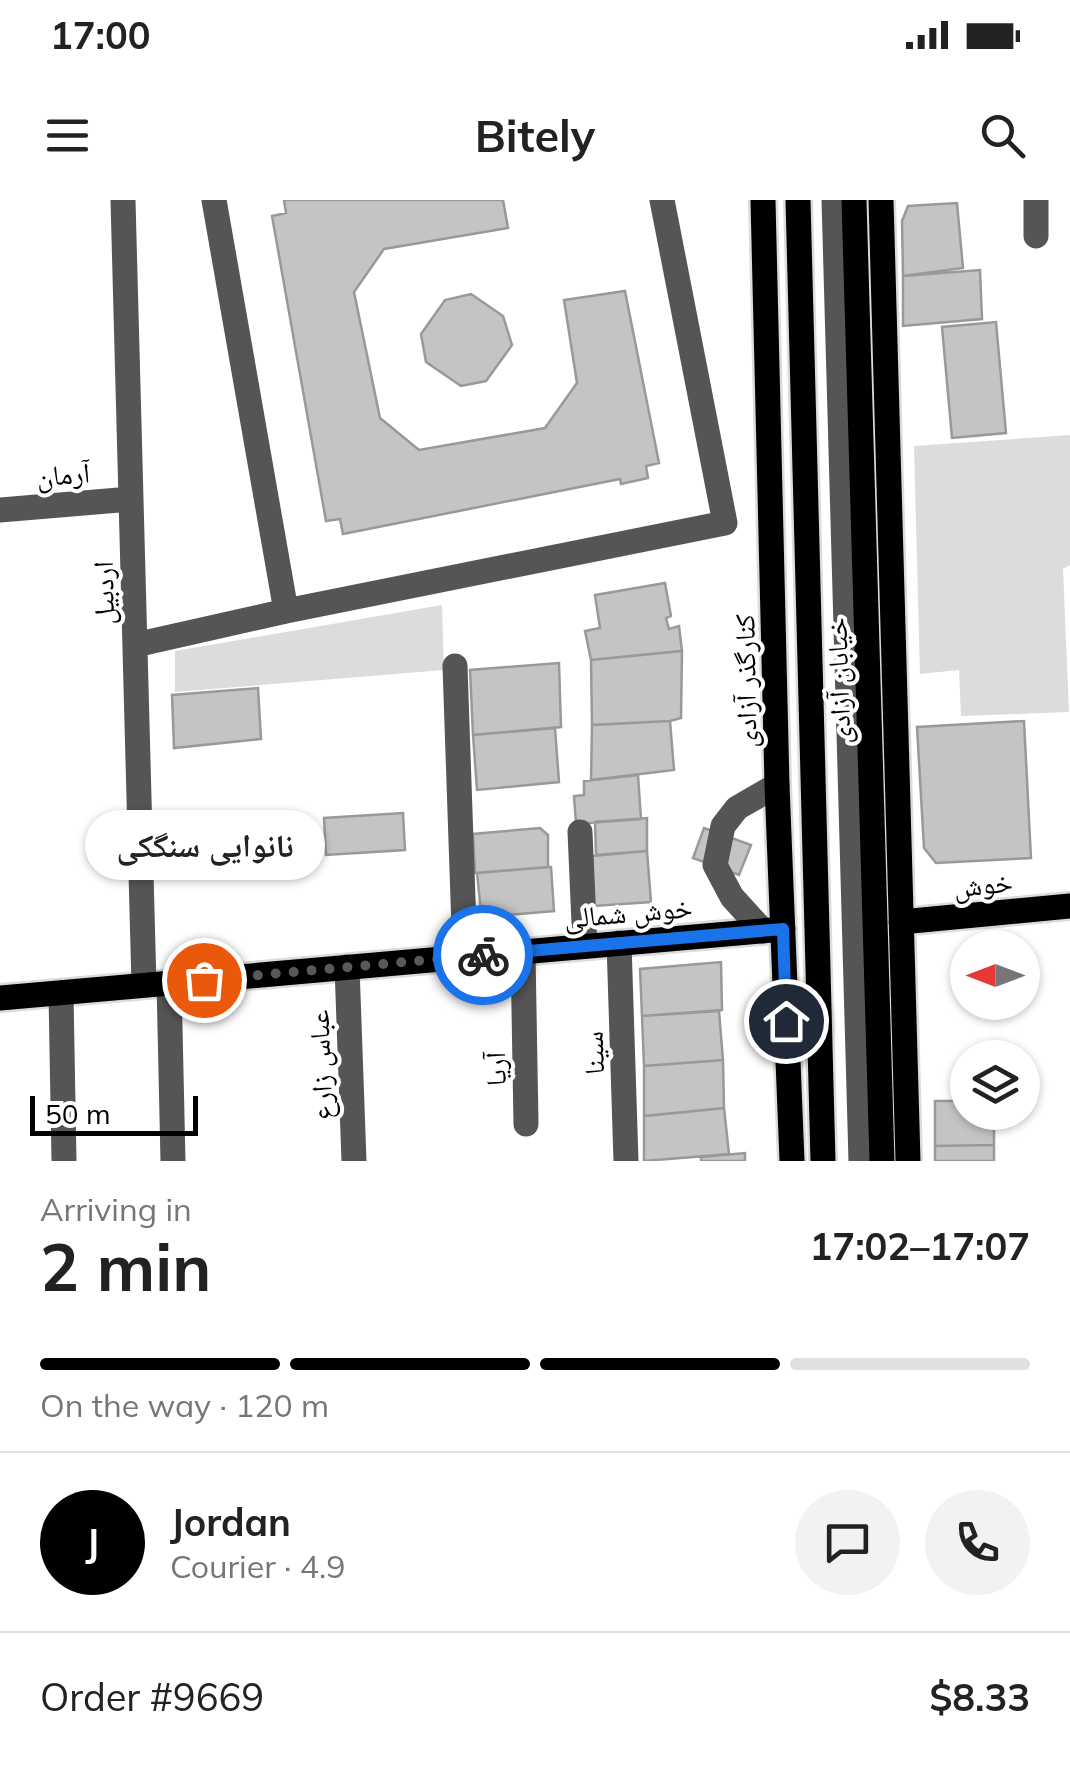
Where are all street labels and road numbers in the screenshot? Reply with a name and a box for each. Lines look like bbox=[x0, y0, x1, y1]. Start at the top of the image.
street label: آرمان bbox=[35, 454, 92, 494]
street label: اردبیل bbox=[85, 561, 122, 625]
street label: کنارگذر آزادی bbox=[726, 613, 764, 748]
street label: خیابان آزادی bbox=[818, 617, 858, 745]
street label: خوش bbox=[952, 863, 1014, 905]
street label: خوش شمالی bbox=[562, 889, 694, 936]
street label: عباس زارع bbox=[301, 1009, 340, 1121]
street label: سینا bbox=[575, 1031, 611, 1075]
street label: آریا bbox=[477, 1051, 513, 1086]

